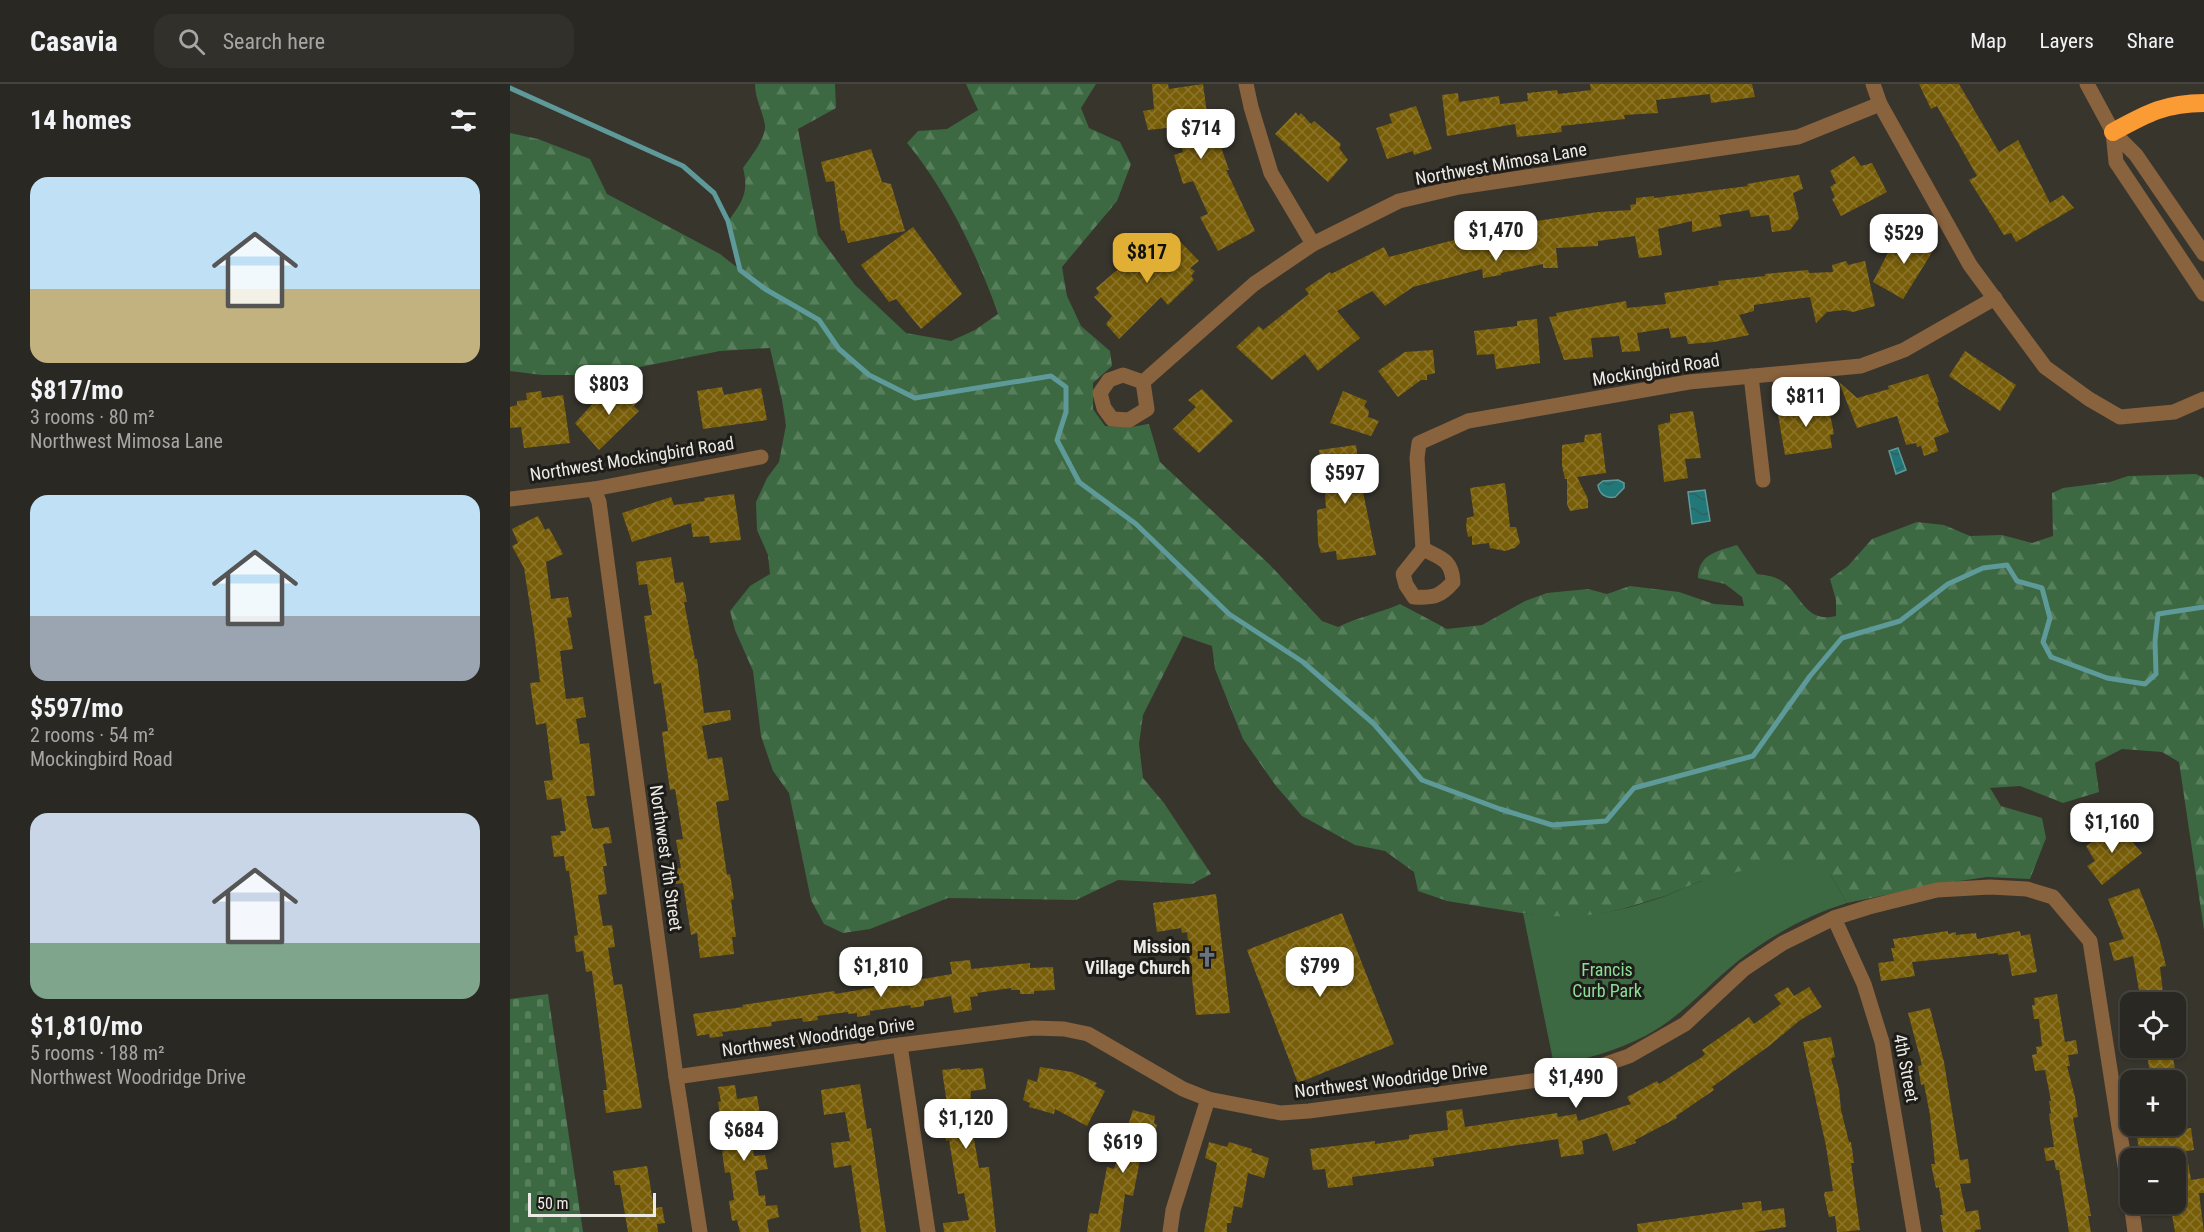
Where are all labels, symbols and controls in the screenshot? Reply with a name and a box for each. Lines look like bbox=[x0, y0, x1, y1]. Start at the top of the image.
search box bbox=[154, 14, 574, 68]
text: Casavia bbox=[30, 25, 118, 58]
icon: search bbox=[175, 25, 208, 58]
text: Search here bbox=[223, 29, 325, 54]
text: Map bbox=[1970, 29, 2007, 53]
text: Layers bbox=[2040, 29, 2094, 53]
text: Share bbox=[2127, 29, 2174, 53]
icon: filters bbox=[447, 104, 480, 137]
text: 14 homes bbox=[30, 105, 132, 135]
pin: $714 bbox=[1165, 109, 1237, 160]
text: $714 bbox=[1181, 116, 1221, 140]
street label: Northwest Mimosa Lane bbox=[1414, 138, 1588, 189]
pin: $1,470 bbox=[1447, 211, 1545, 262]
pin: $529 bbox=[1868, 214, 1940, 265]
icon: home bbox=[201, 216, 309, 324]
text: $1,470 bbox=[1468, 218, 1524, 242]
text: $529 bbox=[1884, 221, 1924, 245]
pin: $817 bbox=[1111, 233, 1183, 284]
text: $817 bbox=[1127, 240, 1167, 264]
street label: Mockingbird Road bbox=[1591, 349, 1721, 390]
pin: $803 bbox=[573, 365, 645, 416]
text: $803 bbox=[589, 372, 629, 396]
text: $817/mo bbox=[30, 375, 123, 405]
pin: $811 bbox=[1770, 377, 1842, 428]
text: $811 bbox=[1786, 384, 1826, 408]
text: 3 rooms · 80 m² bbox=[30, 405, 155, 429]
text: Northwest Mimosa Lane bbox=[30, 429, 223, 453]
street label: Northwest Mockingbird Road bbox=[528, 432, 735, 485]
pin: $597 bbox=[1309, 454, 1381, 505]
text: $597 bbox=[1325, 461, 1365, 485]
icon: home bbox=[201, 534, 309, 642]
text: $597/mo bbox=[30, 693, 123, 723]
text: 2 rooms · 54 m² bbox=[30, 723, 155, 747]
text: Mockingbird Road bbox=[30, 747, 173, 771]
street label: Northwest 7th Street bbox=[646, 784, 687, 932]
pin: $1,160 bbox=[2063, 803, 2161, 854]
text: $1,160 bbox=[2084, 810, 2140, 834]
icon: home bbox=[201, 852, 309, 960]
place label: Mission Village Church bbox=[1085, 936, 1190, 978]
church icon: Mission Village Church bbox=[1195, 945, 1219, 969]
pin: $1,810 bbox=[832, 947, 930, 998]
pin: $799 bbox=[1284, 947, 1356, 998]
text: $1,810 bbox=[853, 954, 909, 978]
text: $799 bbox=[1300, 954, 1340, 978]
park label: Francis Curb Park bbox=[1572, 959, 1642, 1001]
map controls bbox=[2120, 992, 2186, 1214]
button: locate bbox=[2120, 992, 2186, 1058]
text: $1,810/mo bbox=[30, 1011, 143, 1041]
street label: Northwest Woodridge Drive bbox=[720, 1013, 916, 1060]
street label: 4th Street bbox=[1890, 1032, 1923, 1104]
text: 5 rooms · 188 m² bbox=[30, 1041, 165, 1065]
street label: Northwest Woodridge Drive bbox=[1293, 1057, 1489, 1102]
pin: $1,490 bbox=[1527, 1058, 1625, 1109]
text: Northwest Woodridge Drive bbox=[30, 1065, 246, 1089]
text: $1,490 bbox=[1548, 1065, 1604, 1089]
button: + bbox=[2120, 1070, 2186, 1136]
pin: $1,120 bbox=[917, 1099, 1015, 1150]
text: $1,120 bbox=[938, 1106, 994, 1130]
pin: $684 bbox=[708, 1111, 780, 1162]
text: $684 bbox=[724, 1118, 764, 1142]
pin: $619 bbox=[1087, 1123, 1159, 1174]
text: $619 bbox=[1103, 1130, 1143, 1154]
button: − bbox=[2120, 1148, 2186, 1214]
scale bar bbox=[528, 1190, 656, 1218]
text: 50 m bbox=[537, 1194, 569, 1213]

